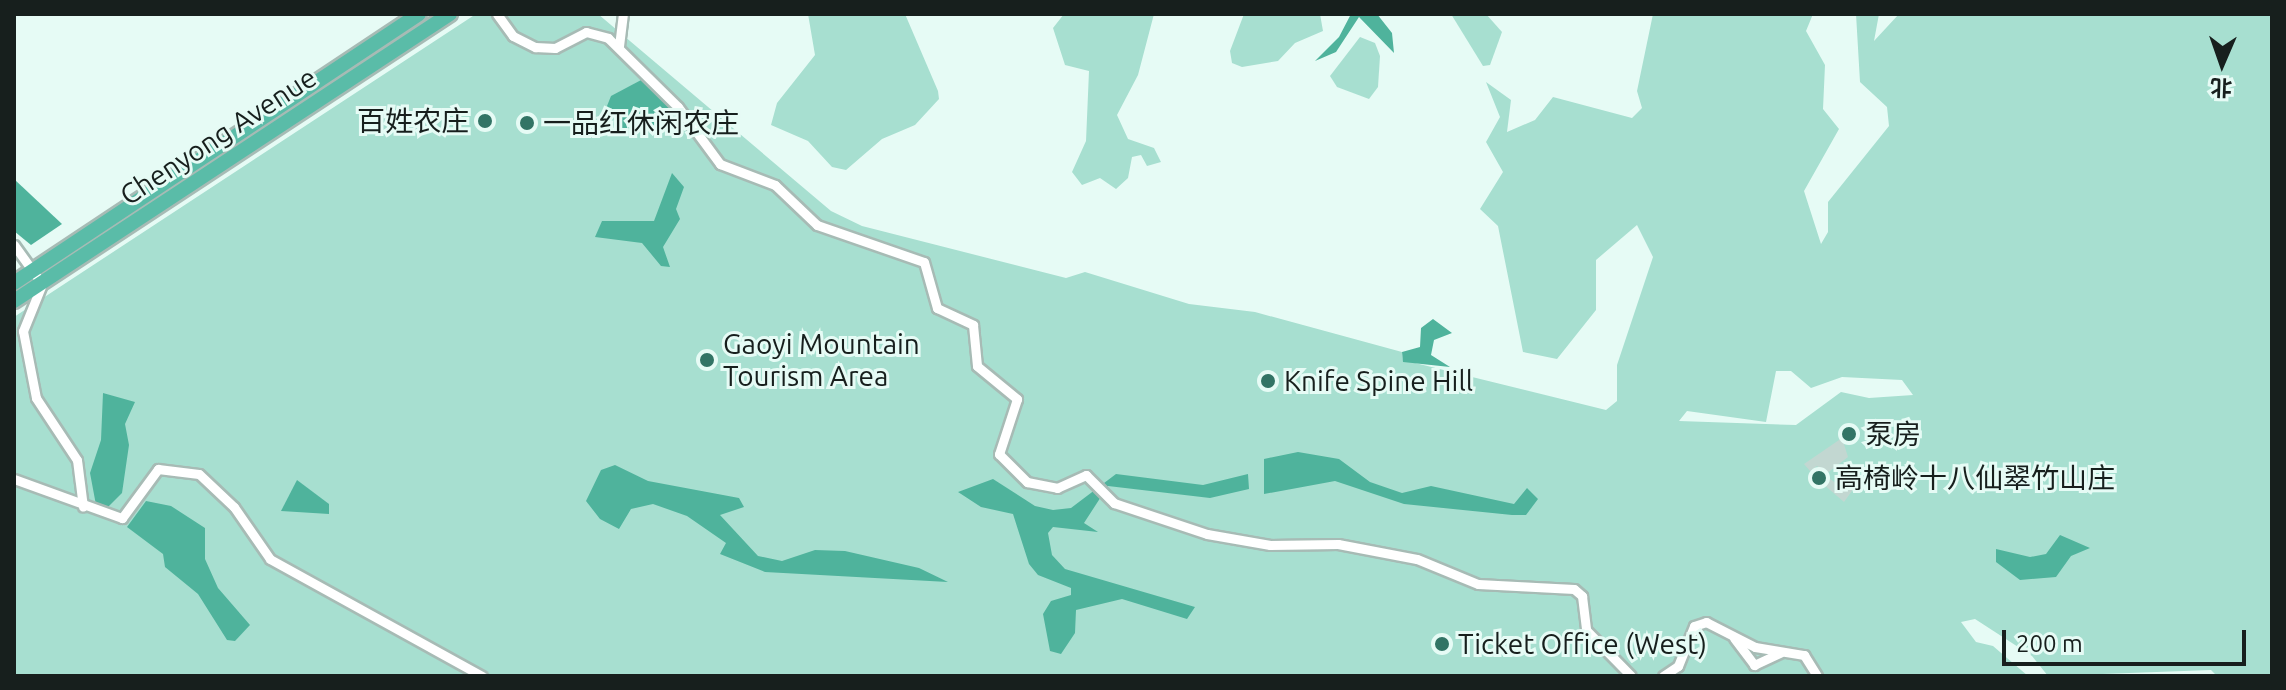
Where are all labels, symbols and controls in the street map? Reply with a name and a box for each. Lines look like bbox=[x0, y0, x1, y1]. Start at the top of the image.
north arrow bbox=[2182, 24, 2262, 104]
street label: Chenyong Avenue bbox=[114, 60, 322, 212]
text: 北 bbox=[2210, 76, 2233, 101]
place label: 百姓农庄 bbox=[357, 104, 469, 138]
place label: 一品红休闲农庄 bbox=[543, 106, 739, 140]
marker: 百姓农庄 bbox=[476, 112, 494, 130]
marker: 一品红休闲农庄 bbox=[518, 114, 536, 132]
place label: Gaoyi Mountain Tourism Area bbox=[723, 327, 920, 393]
marker: Gaoyi Mountain Tourism Area bbox=[698, 351, 716, 369]
place label: Knife Spine Hill bbox=[1284, 364, 1473, 398]
marker: Knife Spine Hill bbox=[1259, 372, 1277, 390]
place label: 泵房 bbox=[1865, 417, 1921, 451]
marker: 泵房 bbox=[1840, 425, 1858, 443]
place label: 高椅岭十八仙翠竹山庄 bbox=[1835, 461, 2115, 495]
marker: 高椅岭十八仙翠竹山庄 bbox=[1810, 469, 1828, 487]
scale bar bbox=[2006, 614, 2250, 664]
place label: Ticket Office (West) bbox=[1458, 627, 1707, 661]
text: 200 m bbox=[2016, 630, 2083, 657]
marker: Ticket Office (West) bbox=[1433, 635, 1451, 653]

